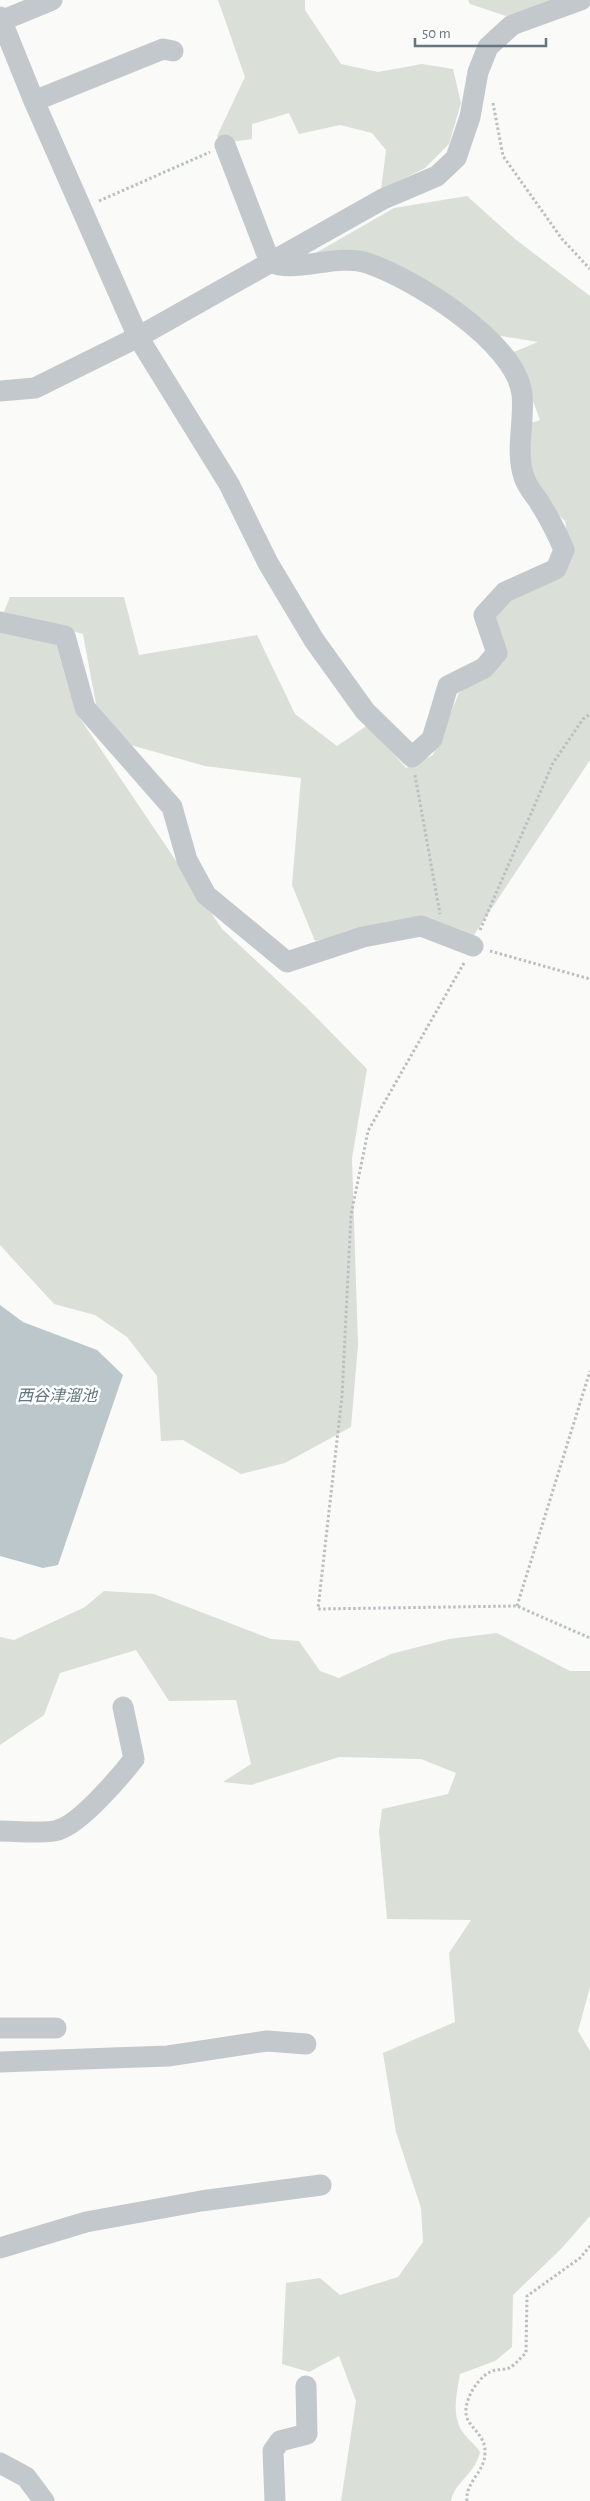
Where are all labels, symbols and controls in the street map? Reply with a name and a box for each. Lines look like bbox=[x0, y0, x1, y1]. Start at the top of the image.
scale bar bbox=[415, 15, 546, 47]
text: 50 m bbox=[422, 26, 451, 41]
water label: 西谷津溜池 bbox=[17, 1387, 99, 1404]

